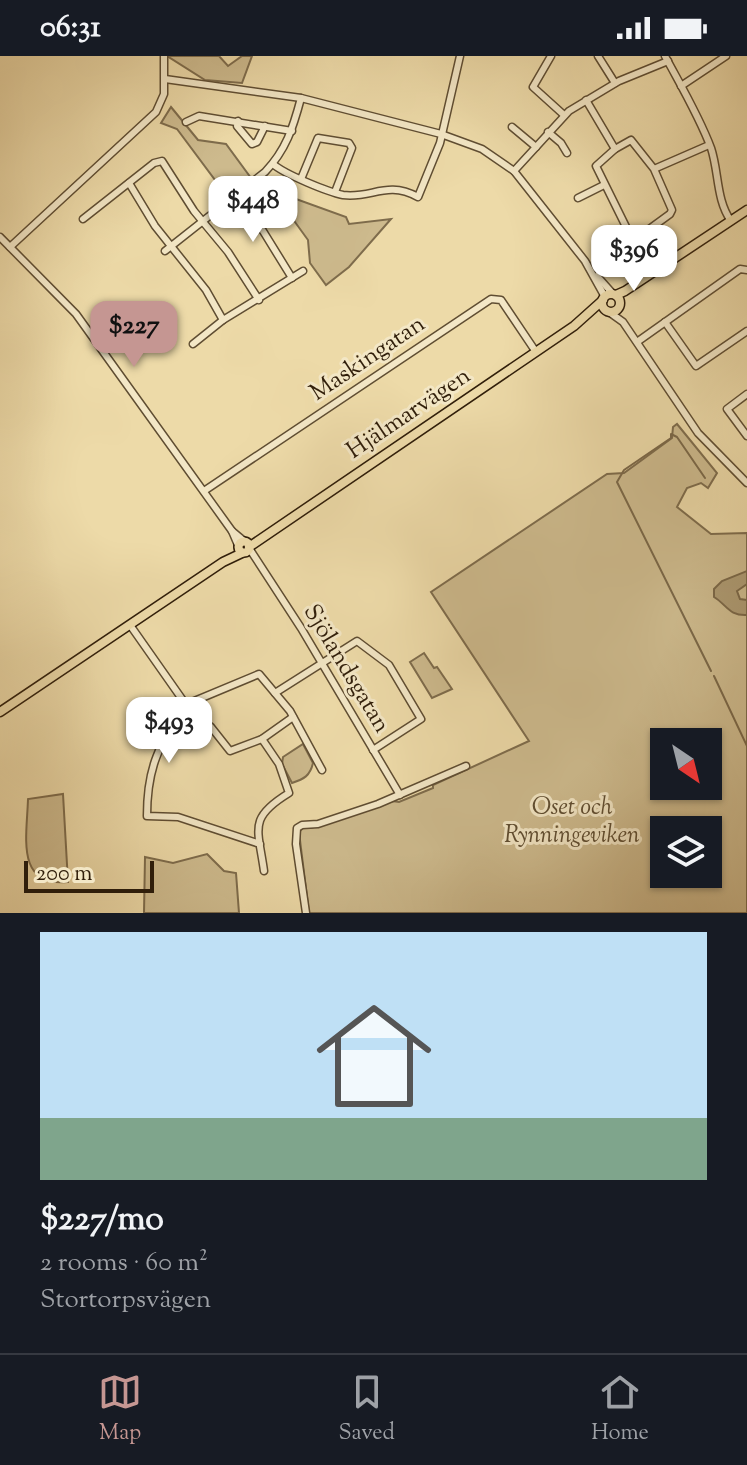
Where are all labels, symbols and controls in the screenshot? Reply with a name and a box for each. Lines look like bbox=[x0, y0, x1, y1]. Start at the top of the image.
text: 06:31 bbox=[40, 7, 101, 50]
pin: $448 bbox=[206, 176, 300, 244]
text: $448 bbox=[226, 183, 280, 220]
pin: $396 bbox=[587, 225, 681, 293]
text: $396 bbox=[609, 232, 659, 269]
pin: $227 bbox=[87, 301, 181, 369]
text: $227 bbox=[108, 308, 160, 345]
street label: Maskingatan bbox=[304, 308, 432, 410]
street label: Hjälmarvägen bbox=[340, 360, 478, 468]
street label: Sjölandsgatan bbox=[294, 598, 398, 740]
pin: $493 bbox=[122, 697, 216, 765]
text: $493 bbox=[144, 704, 194, 741]
north arrow bbox=[650, 728, 722, 800]
map controls bbox=[650, 728, 722, 888]
park label: Oset och Rynningeviken bbox=[504, 791, 640, 853]
button: layers bbox=[650, 816, 722, 888]
scale bar bbox=[24, 857, 154, 893]
text: 200 m bbox=[36, 859, 92, 891]
icon: home bbox=[302, 984, 446, 1128]
text: $227/mo bbox=[40, 1196, 164, 1245]
text: 2 rooms · 60 m² bbox=[40, 1245, 208, 1282]
text: Stortorpsvägen bbox=[40, 1282, 211, 1319]
tab: Map bbox=[98, 1370, 142, 1450]
tab: Saved bbox=[338, 1370, 395, 1450]
tab: Home bbox=[591, 1370, 649, 1450]

